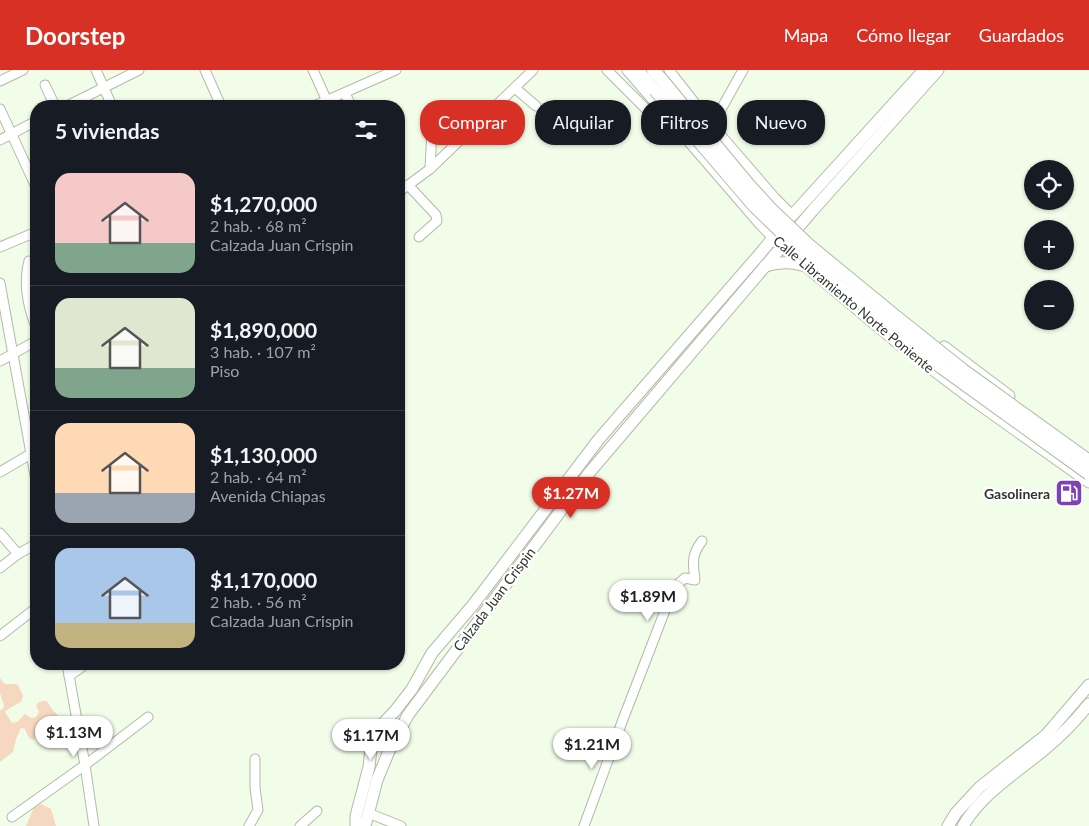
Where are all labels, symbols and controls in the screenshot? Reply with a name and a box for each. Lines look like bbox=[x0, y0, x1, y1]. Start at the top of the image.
text: Doorstep bbox=[25, 21, 125, 50]
text: Mapa bbox=[784, 24, 828, 46]
text: Cómo llegar bbox=[856, 24, 951, 46]
text: Guardados bbox=[979, 24, 1064, 46]
chip: Comprar bbox=[420, 100, 525, 145]
chip: Alquilar bbox=[535, 100, 631, 145]
chip: Filtros bbox=[641, 100, 727, 145]
chip: Nuevo bbox=[737, 100, 825, 145]
icon: filters bbox=[352, 116, 380, 144]
text: 5 viviendas bbox=[55, 118, 160, 143]
map controls bbox=[1024, 160, 1074, 330]
button: locate bbox=[1024, 160, 1074, 210]
text: $1,270,000 bbox=[210, 191, 317, 216]
icon: home bbox=[95, 193, 155, 253]
text: 2 hab. · 68 m² bbox=[210, 216, 307, 235]
button: + bbox=[1024, 220, 1074, 270]
street label: Calle Libramiento Norte Poniente bbox=[770, 232, 938, 376]
text: Calzada Juan Crispin bbox=[210, 235, 354, 254]
button: − bbox=[1024, 280, 1074, 330]
text: $1,890,000 bbox=[210, 317, 317, 342]
icon: home bbox=[95, 318, 155, 378]
text: 3 hab. · 107 m² bbox=[210, 342, 316, 361]
text: Piso bbox=[210, 361, 239, 380]
text: $1,130,000 bbox=[210, 442, 317, 467]
icon: home bbox=[95, 443, 155, 503]
text: 2 hab. · 64 m² bbox=[210, 467, 307, 486]
pin: $1.27M bbox=[530, 476, 612, 519]
fuel station icon: Gasolinera bbox=[1054, 478, 1084, 508]
text: $1.27M bbox=[543, 483, 599, 502]
place label: Gasolinera bbox=[984, 485, 1050, 502]
text: Avenida Chiapas bbox=[210, 486, 326, 505]
street label: Calzada Juan Crispin bbox=[449, 544, 539, 654]
text: $1,170,000 bbox=[210, 567, 317, 592]
icon: home bbox=[95, 568, 155, 628]
pin: $1.89M bbox=[607, 580, 689, 622]
text: $1.89M bbox=[620, 586, 676, 605]
text: 2 hab. · 56 m² bbox=[210, 592, 307, 611]
text: Calzada Juan Crispin bbox=[210, 611, 354, 630]
pin: $1.13M bbox=[33, 716, 115, 758]
pin: $1.17M bbox=[330, 718, 412, 761]
text: $1.13M bbox=[46, 722, 102, 741]
text: $1.17M bbox=[343, 725, 399, 744]
pin: $1.21M bbox=[551, 728, 633, 770]
text: $1.21M bbox=[564, 734, 620, 753]

